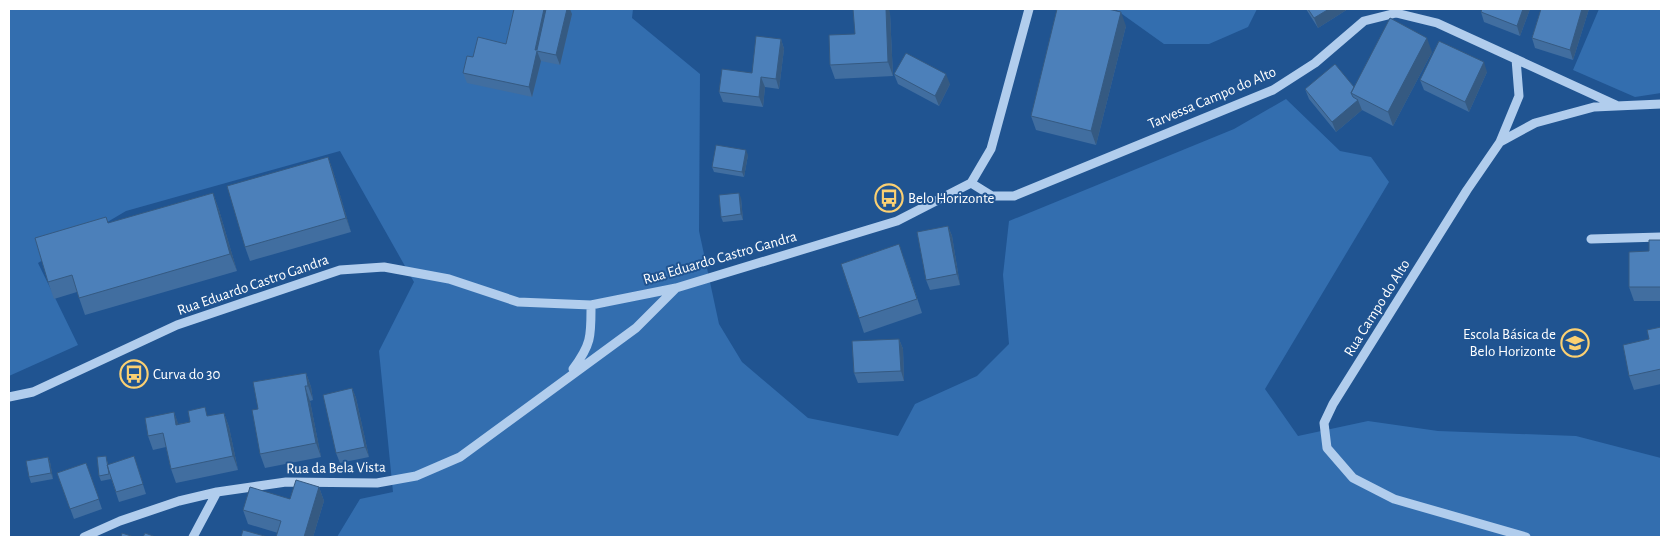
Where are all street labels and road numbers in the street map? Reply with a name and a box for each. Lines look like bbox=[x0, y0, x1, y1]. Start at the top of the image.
street label: Tarvessa Campo do Alto bbox=[1146, 64, 1278, 132]
street label: Rua Eduardo Castro Gandra bbox=[641, 229, 799, 287]
street label: Rua Eduardo Castro Gandra bbox=[175, 252, 331, 318]
street label: Rua Campo do Alto bbox=[1341, 257, 1413, 359]
street label: Rua da Bela Vista bbox=[286, 460, 386, 476]

